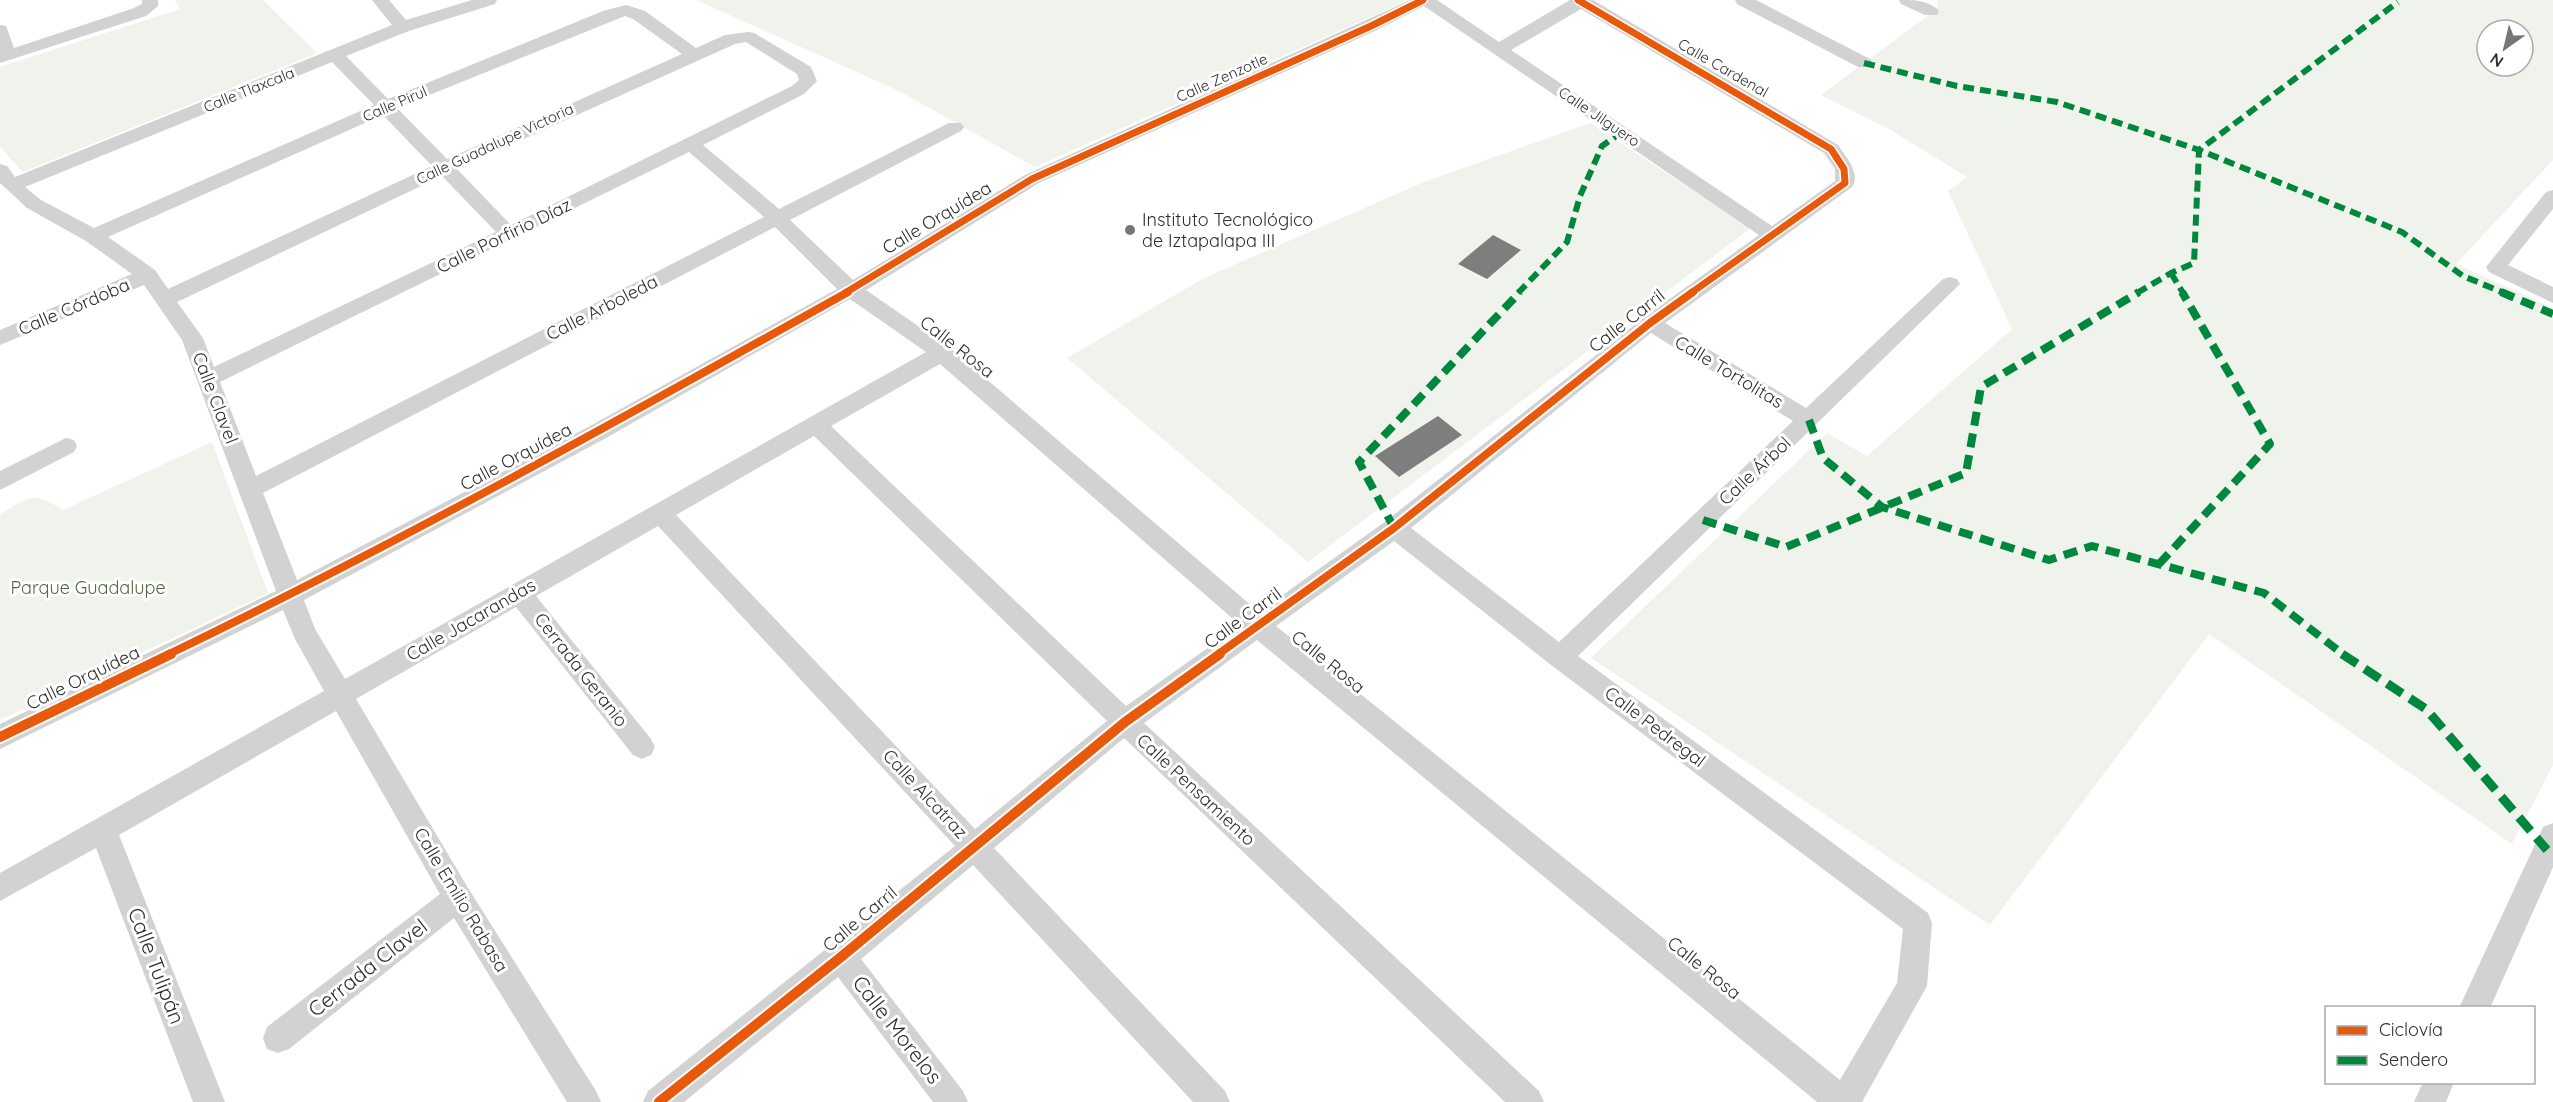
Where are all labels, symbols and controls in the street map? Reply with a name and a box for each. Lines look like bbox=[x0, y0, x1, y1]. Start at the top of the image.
north arrow bbox=[2475, 18, 2535, 78]
street label: Calle Cardenal bbox=[1675, 34, 1772, 101]
street label: Calle Zenzotle bbox=[1173, 49, 1270, 106]
text: N bbox=[2486, 49, 2507, 72]
street label: Calle Tlaxcala bbox=[201, 63, 297, 116]
street label: Calle Pirul bbox=[360, 81, 430, 126]
street label: Calle Jilguero bbox=[1555, 82, 1644, 151]
street label: Calle Guadalupe Victoria bbox=[413, 99, 576, 188]
street label: Calle Orquídea bbox=[878, 176, 995, 259]
street label: Calle Porfirio Díaz bbox=[432, 193, 575, 278]
place label: Instituto Tecnológico de Iztapalapa III bbox=[1142, 208, 1313, 252]
marker: Instituto Tecnológico de Iztapalapa III bbox=[1123, 223, 1137, 237]
street label: Calle Arboleda bbox=[542, 270, 661, 346]
street label: Calle Córdoba bbox=[15, 273, 133, 340]
street label: Calle Carril bbox=[1584, 284, 1669, 357]
street label: Calle Rosa bbox=[915, 310, 999, 383]
street label: Calle Tortolitas bbox=[1671, 330, 1788, 413]
street label: Calle Clavel bbox=[187, 349, 243, 447]
street label: Calle Orquídea bbox=[456, 417, 576, 496]
street label: Calle Árbol bbox=[1714, 431, 1796, 510]
street label: Calle Jacarandas bbox=[402, 573, 540, 666]
park label: Parque Guadalupe bbox=[10, 576, 166, 599]
street label: Calle Carril bbox=[1199, 582, 1286, 653]
street label: Cerrada Geranio bbox=[530, 608, 633, 731]
street label: Calle Rosa bbox=[1287, 625, 1370, 698]
street label: Calle Orquídea bbox=[22, 640, 143, 715]
street label: Calle Pedregal bbox=[1600, 681, 1710, 772]
street label: Calle Pensamiento bbox=[1132, 729, 1261, 851]
street label: Calle Alcatraz bbox=[878, 744, 973, 843]
street label: Calle Emilio Rabasa bbox=[409, 823, 514, 976]
street label: Calle Carril bbox=[818, 881, 902, 956]
street label: Calle Tulipán bbox=[123, 904, 191, 1027]
street label: Cerrada Clavel bbox=[303, 913, 432, 1022]
street label: Calle Rosa bbox=[1663, 931, 1746, 1004]
street label: Calle Morelos bbox=[847, 970, 948, 1089]
legend bbox=[2325, 1006, 2535, 1084]
text: Ciclovía bbox=[2379, 1018, 2443, 1041]
text: Sendero bbox=[2379, 1048, 2448, 1071]

